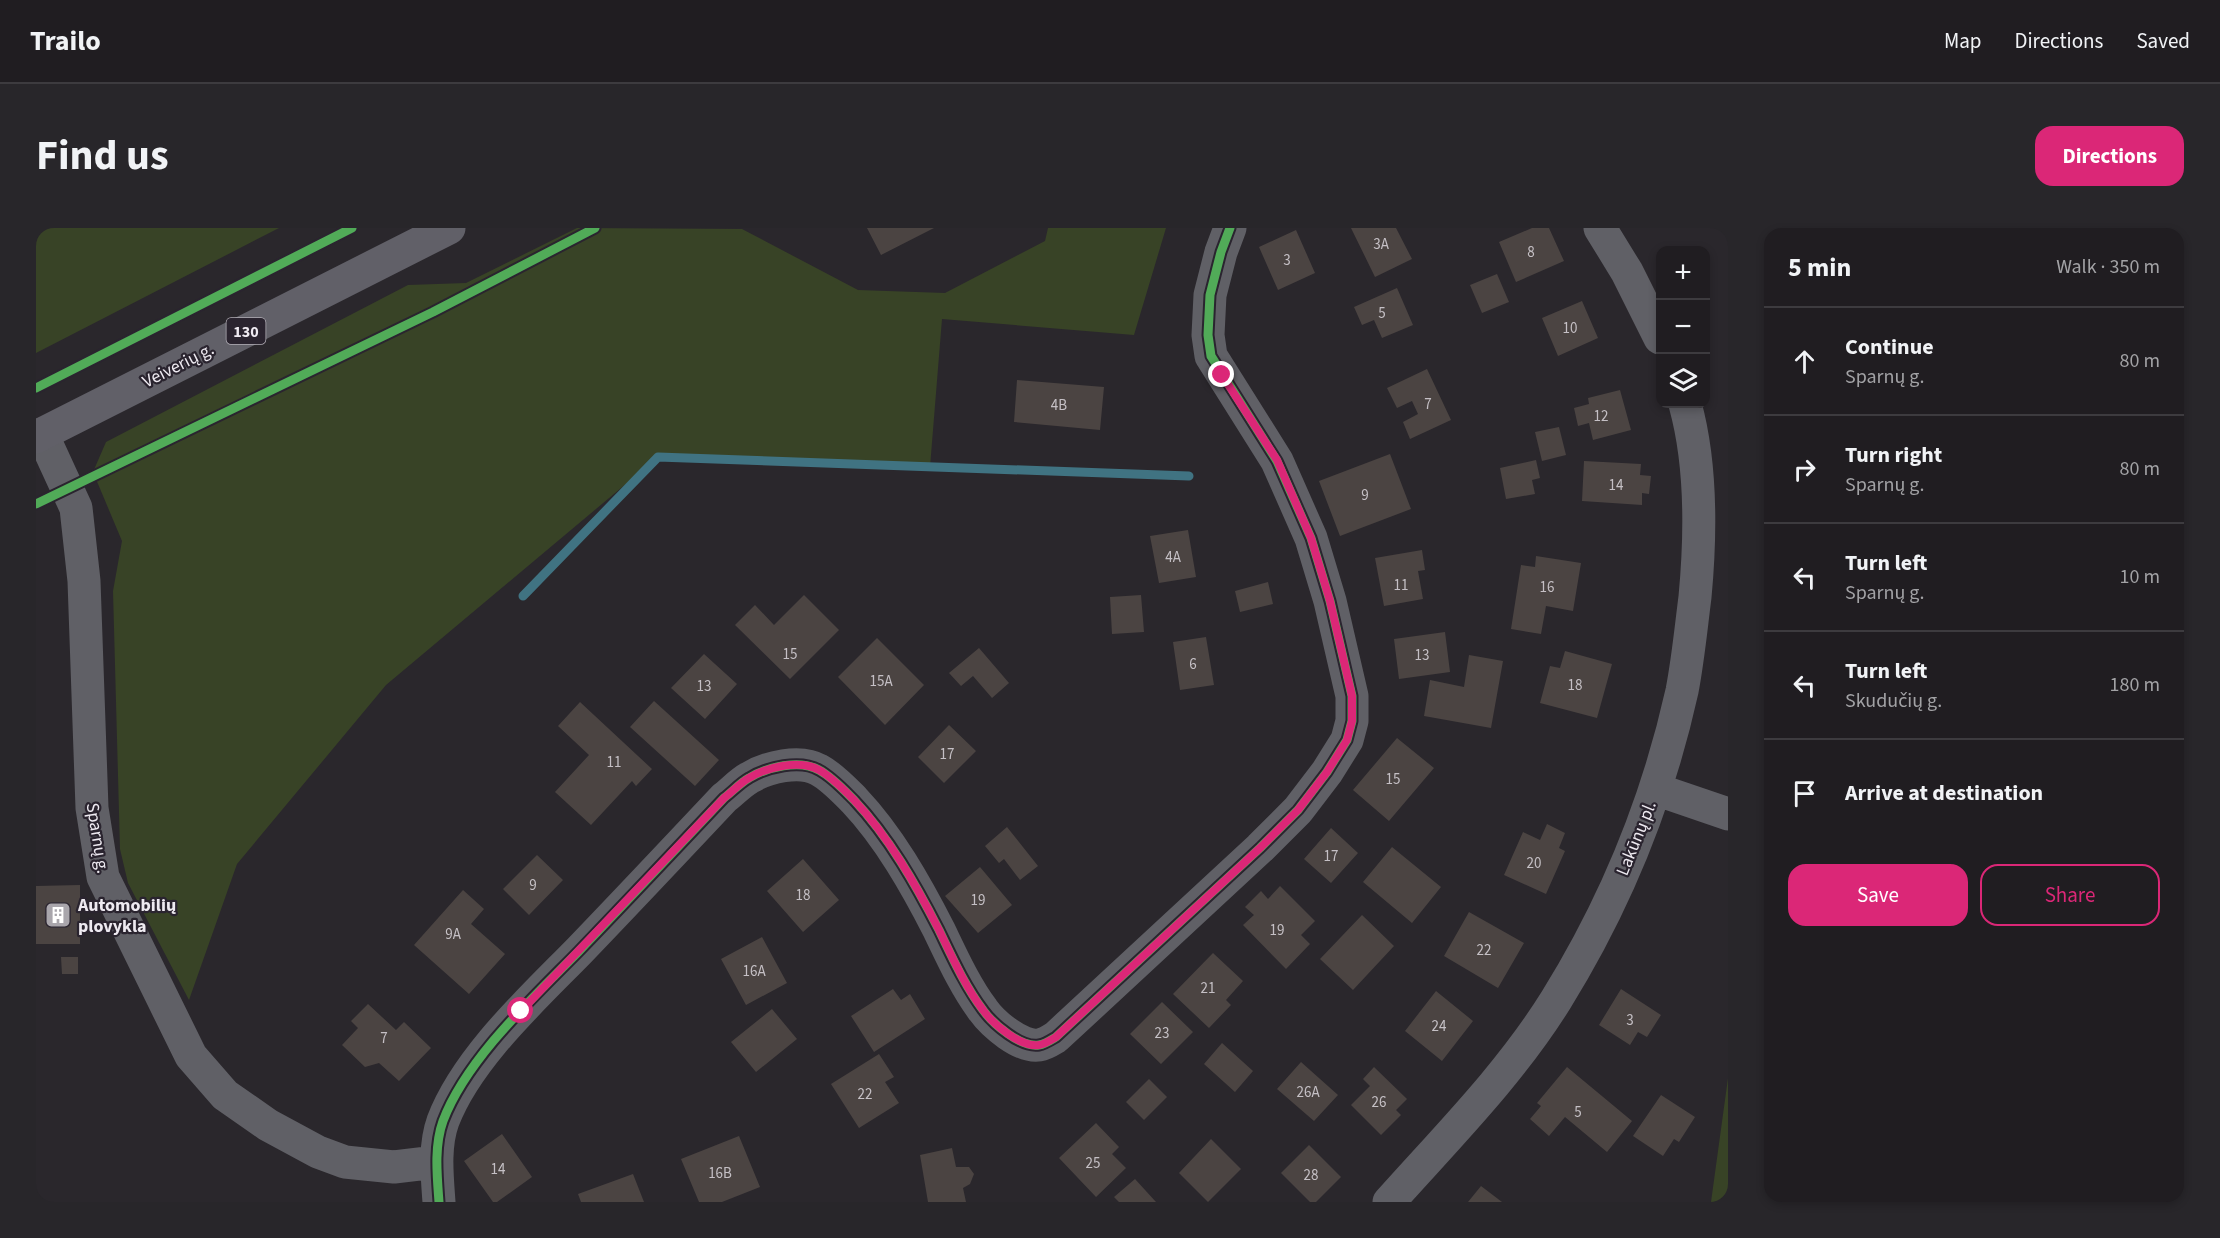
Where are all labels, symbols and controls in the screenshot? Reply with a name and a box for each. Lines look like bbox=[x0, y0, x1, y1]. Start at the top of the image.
text: Trailo bbox=[30, 21, 101, 61]
text: Map bbox=[1944, 26, 1982, 56]
text: Directions bbox=[2015, 26, 2103, 56]
text: Saved bbox=[2136, 26, 2190, 56]
text: Find us bbox=[36, 126, 169, 186]
button: Directions bbox=[2035, 126, 2184, 186]
house number: 3A bbox=[1373, 234, 1390, 255]
house number: 8 bbox=[1527, 242, 1535, 263]
map controls bbox=[1656, 246, 1710, 408]
button: + bbox=[1656, 246, 1710, 300]
text: 5 min bbox=[1788, 249, 1851, 286]
house number: 3 bbox=[1283, 250, 1291, 271]
text: Walk · 350 m bbox=[2056, 253, 2160, 281]
button: − bbox=[1656, 300, 1710, 354]
house number: 5 bbox=[1378, 303, 1386, 324]
road number: 130 bbox=[226, 318, 266, 344]
house number: 10 bbox=[1563, 318, 1577, 339]
text: Continue bbox=[1845, 331, 1934, 363]
street label: Veiverių g. bbox=[138, 337, 218, 394]
icon: ahead bbox=[1788, 345, 1821, 378]
text: 80 m bbox=[2120, 347, 2160, 375]
button: layers bbox=[1656, 354, 1710, 408]
route end bbox=[1208, 361, 1234, 387]
text: Sparnų g. bbox=[1845, 363, 1924, 391]
house number: 7 bbox=[1424, 394, 1432, 415]
house number: 4B bbox=[1051, 395, 1067, 416]
house number: 12 bbox=[1594, 406, 1608, 427]
text: Turn right bbox=[1845, 439, 1942, 471]
icon: right bbox=[1788, 453, 1821, 486]
text: 80 m bbox=[2120, 455, 2160, 483]
text: Sparnų g. bbox=[1845, 471, 1924, 499]
house number: 14 bbox=[1609, 475, 1624, 496]
house number: 9 bbox=[1361, 485, 1369, 506]
house number: 4A bbox=[1165, 547, 1182, 568]
text: Turn left bbox=[1845, 547, 1927, 579]
icon: left bbox=[1788, 561, 1821, 594]
text: 10 m bbox=[2120, 563, 2160, 591]
house number: 11 bbox=[1394, 575, 1408, 596]
house number: 16 bbox=[1540, 577, 1554, 598]
text: Sparnų g. bbox=[1845, 579, 1924, 607]
house number: 15 bbox=[783, 644, 797, 665]
house number: 13 bbox=[1415, 645, 1429, 666]
house number: 6 bbox=[1189, 654, 1197, 675]
text: Turn left bbox=[1845, 655, 1927, 687]
icon: left bbox=[1788, 669, 1821, 702]
house number: 15A bbox=[869, 671, 893, 692]
text: 180 m bbox=[2110, 671, 2160, 699]
house number: 18 bbox=[1568, 675, 1582, 696]
house number: 13 bbox=[697, 676, 711, 697]
text: Skudučių g. bbox=[1845, 687, 1942, 715]
house number: 17 bbox=[940, 744, 954, 765]
house number: 11 bbox=[607, 752, 621, 773]
house number: 15 bbox=[1386, 769, 1400, 790]
icon: arrive bbox=[1788, 777, 1821, 810]
text: Arrive at destination bbox=[1845, 777, 2043, 809]
street label: Lakūnų pl. bbox=[1610, 797, 1663, 879]
street label: Sparnų g. bbox=[80, 801, 115, 875]
house number: 17 bbox=[1324, 846, 1338, 867]
house number: 20 bbox=[1527, 853, 1541, 874]
button: Save bbox=[1788, 864, 1968, 926]
button: Share bbox=[1980, 864, 2160, 926]
house number: 9 bbox=[529, 875, 537, 896]
house number: 18 bbox=[796, 885, 810, 906]
house number: 19 bbox=[971, 890, 985, 911]
place label: Automobilių plovykla bbox=[77, 893, 176, 939]
building icon: Automobilių plovykla bbox=[43, 900, 73, 930]
house number: 19 bbox=[1270, 920, 1284, 941]
house number: 9A bbox=[445, 924, 462, 945]
house number: 22 bbox=[1477, 940, 1491, 961]
house number: 16A bbox=[742, 961, 766, 982]
house number: 21 bbox=[1201, 978, 1215, 999]
route start bbox=[507, 997, 533, 1023]
house number: 3 bbox=[1626, 1010, 1634, 1031]
house number: 24 bbox=[1432, 1016, 1447, 1037]
house number: 23 bbox=[1155, 1023, 1169, 1044]
house number: 7 bbox=[380, 1028, 388, 1049]
house number: 26A bbox=[1296, 1082, 1320, 1103]
house number: 22 bbox=[858, 1084, 872, 1105]
house number: 26 bbox=[1372, 1092, 1386, 1113]
house number: 5 bbox=[1574, 1102, 1582, 1123]
house number: 25 bbox=[1086, 1153, 1100, 1174]
house number: 14 bbox=[491, 1159, 506, 1180]
house number: 16B bbox=[708, 1163, 732, 1184]
house number: 28 bbox=[1304, 1165, 1318, 1186]

